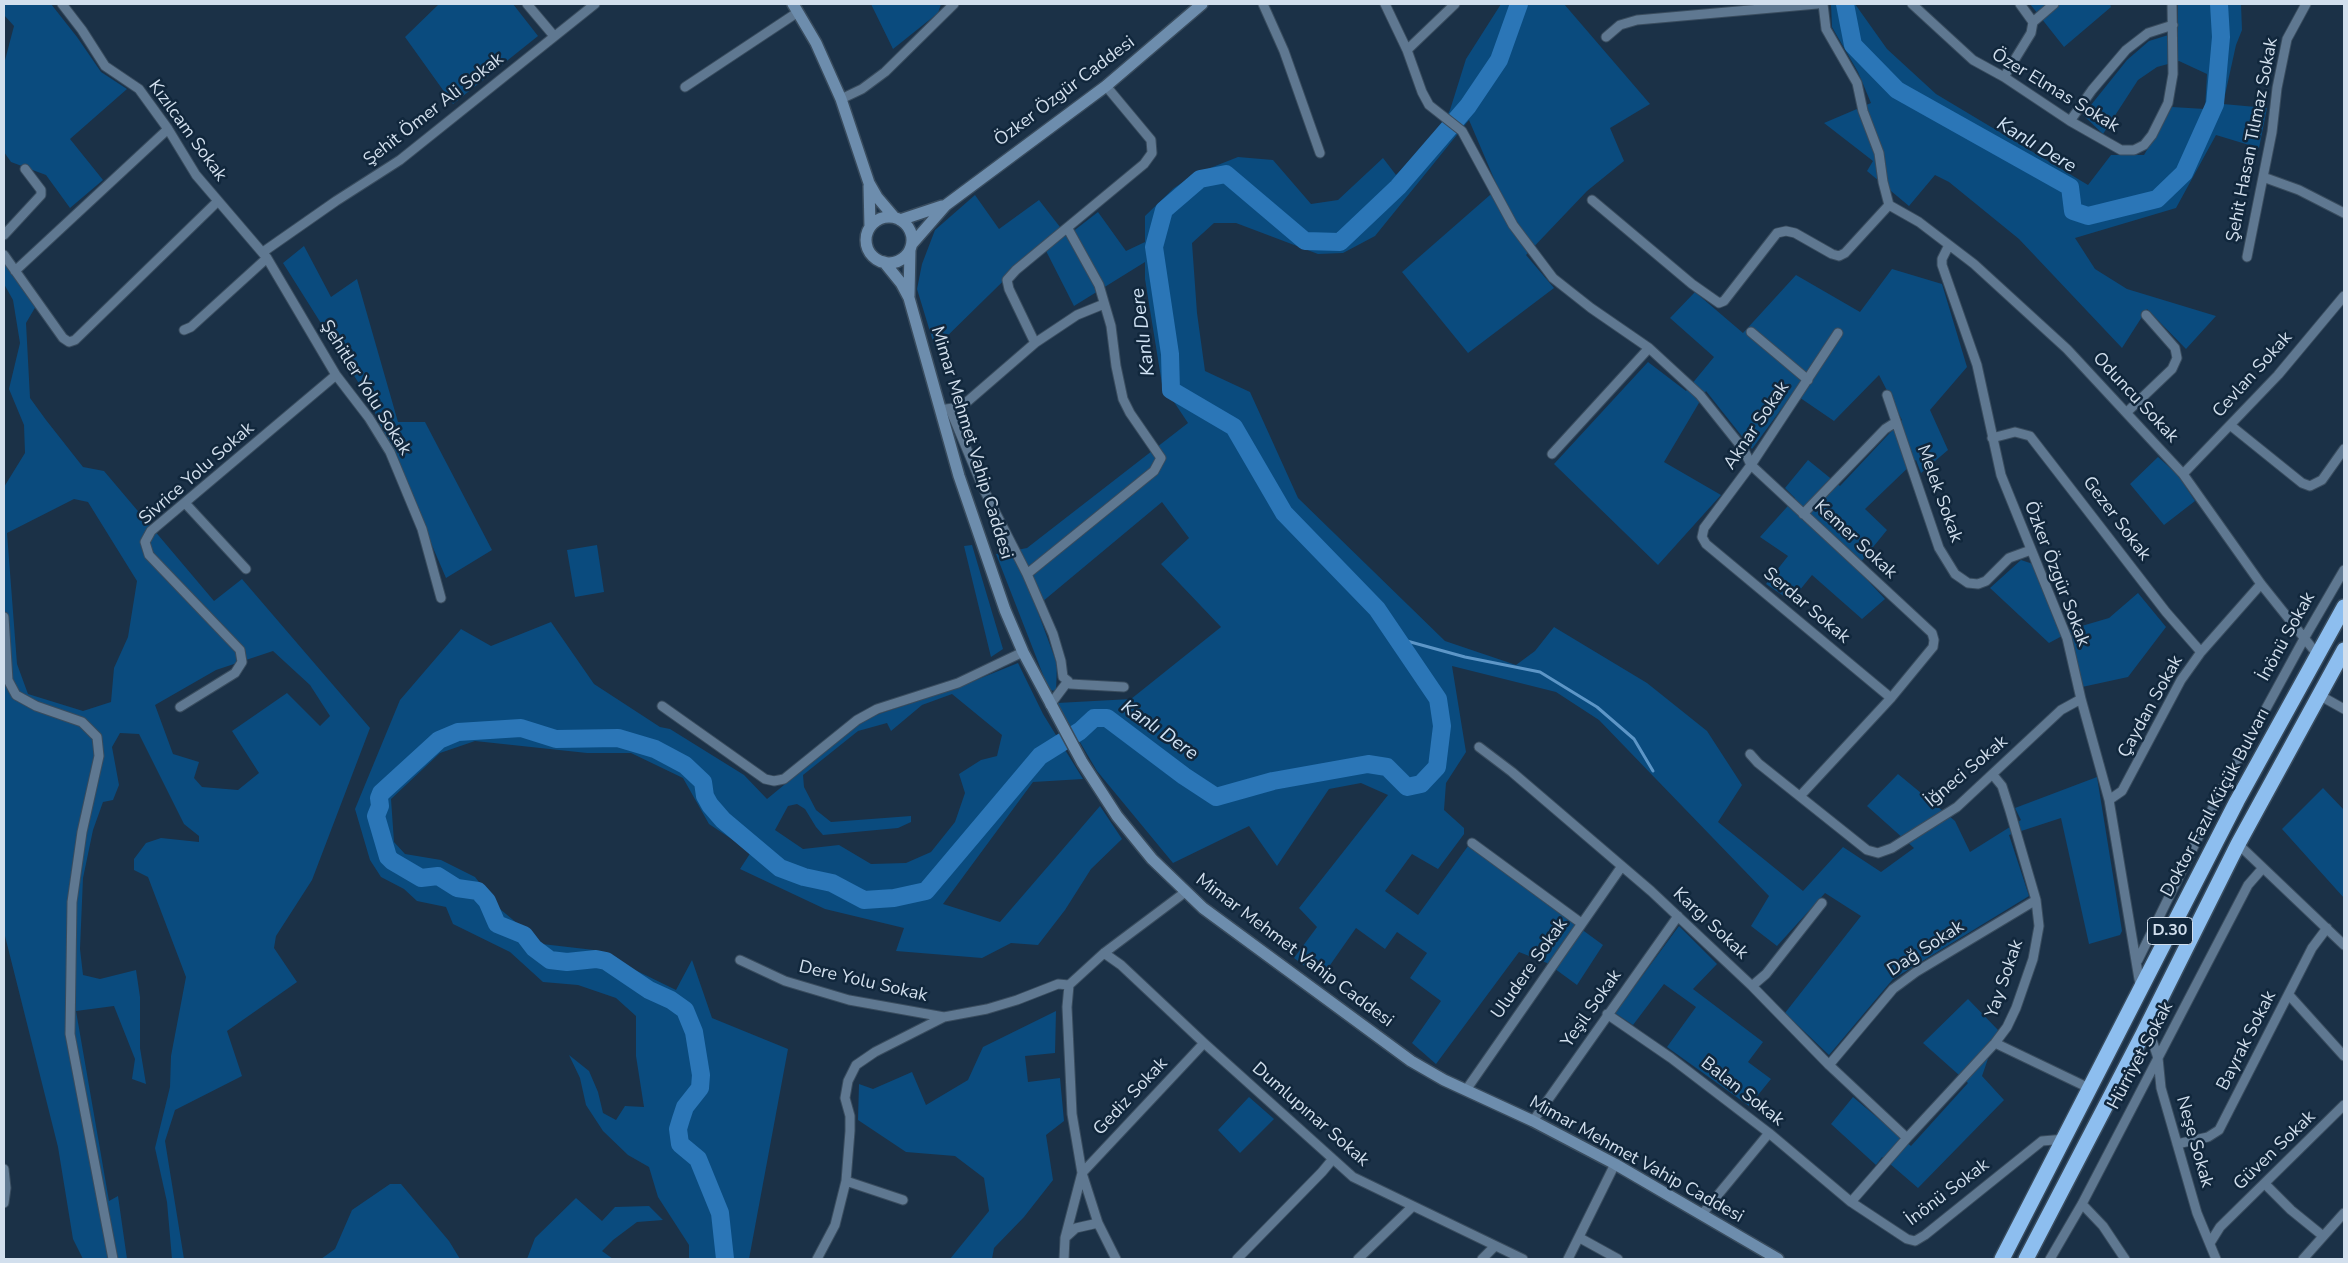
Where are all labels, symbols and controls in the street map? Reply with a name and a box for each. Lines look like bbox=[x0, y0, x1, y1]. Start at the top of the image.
street label: Özker Özgür Caddesi bbox=[991, 32, 1139, 152]
street label: Şehit Hasan Tılmaz Sokak bbox=[2223, 36, 2283, 244]
street label: Özer Elmas Sokak bbox=[1987, 44, 2123, 138]
street label: Şehit Ömer Ali Sokak bbox=[360, 49, 508, 171]
street label: Kızılcam Sokak bbox=[143, 76, 231, 186]
water label: Kanlı Dere bbox=[1992, 113, 2080, 179]
water label: Kanlı Dere bbox=[1127, 287, 1161, 377]
street label: Şehitler Yolu Sokak bbox=[315, 316, 415, 460]
street label: Mimar Mehmet Vahip Caddesi bbox=[925, 324, 1017, 562]
street label: Cevlan Sokak bbox=[2209, 327, 2297, 423]
street label: Oduncu Sokak bbox=[2087, 348, 2183, 448]
street label: Aknar Sokak bbox=[1720, 378, 1794, 474]
street label: Sivrice Yolu Sokak bbox=[135, 418, 259, 530]
street label: Melek Sokak bbox=[1911, 442, 1967, 546]
street label: Gezer Sokak bbox=[2077, 473, 2155, 565]
street label: Kemer Sokak bbox=[1809, 496, 1901, 584]
street label: Özker Özgür Sokak bbox=[2018, 498, 2094, 650]
street label: Serdar Sokak bbox=[1758, 563, 1854, 649]
street label: İnönü Sokak bbox=[2254, 589, 2320, 685]
street label: Çaydan Sokak bbox=[2114, 652, 2188, 762]
water label: Kanlı Dere bbox=[1116, 696, 1202, 766]
street label: Doktor Fazıl Küçük Bulvarı bbox=[2157, 705, 2275, 901]
street label: İğneci Sokak bbox=[1922, 731, 2012, 813]
street label: Mimar Mehmet Vahip Caddesi bbox=[1191, 870, 1397, 1032]
street label: Kargı Sokak bbox=[1668, 884, 1752, 964]
street label: Uludere Sokak bbox=[1487, 915, 1573, 1023]
street label: Dağ Sokak bbox=[1884, 916, 1968, 982]
road number: D.30 bbox=[2148, 918, 2192, 944]
street label: Yay Sokak bbox=[1982, 937, 2028, 1021]
street label: Dere Yolu Sokak bbox=[797, 957, 929, 1007]
street label: Yeşil Sokak bbox=[1557, 966, 1627, 1052]
street label: Bayrak Sokak bbox=[2213, 988, 2281, 1094]
street label: Hürriyet Sokak bbox=[2104, 998, 2178, 1114]
street label: Balan Sokak bbox=[1696, 1053, 1788, 1131]
street label: Gediz Sokak bbox=[1089, 1054, 1173, 1140]
street label: Dumlupınar Sokak bbox=[1247, 1058, 1373, 1172]
street label: Mimar Mehmet Vahip Caddesi bbox=[1525, 1092, 1747, 1228]
street label: Neşe Sokak bbox=[2171, 1094, 2217, 1190]
street label: Güven Sokak bbox=[2230, 1107, 2320, 1195]
street label: İnönü Sokak bbox=[1902, 1155, 1994, 1231]

